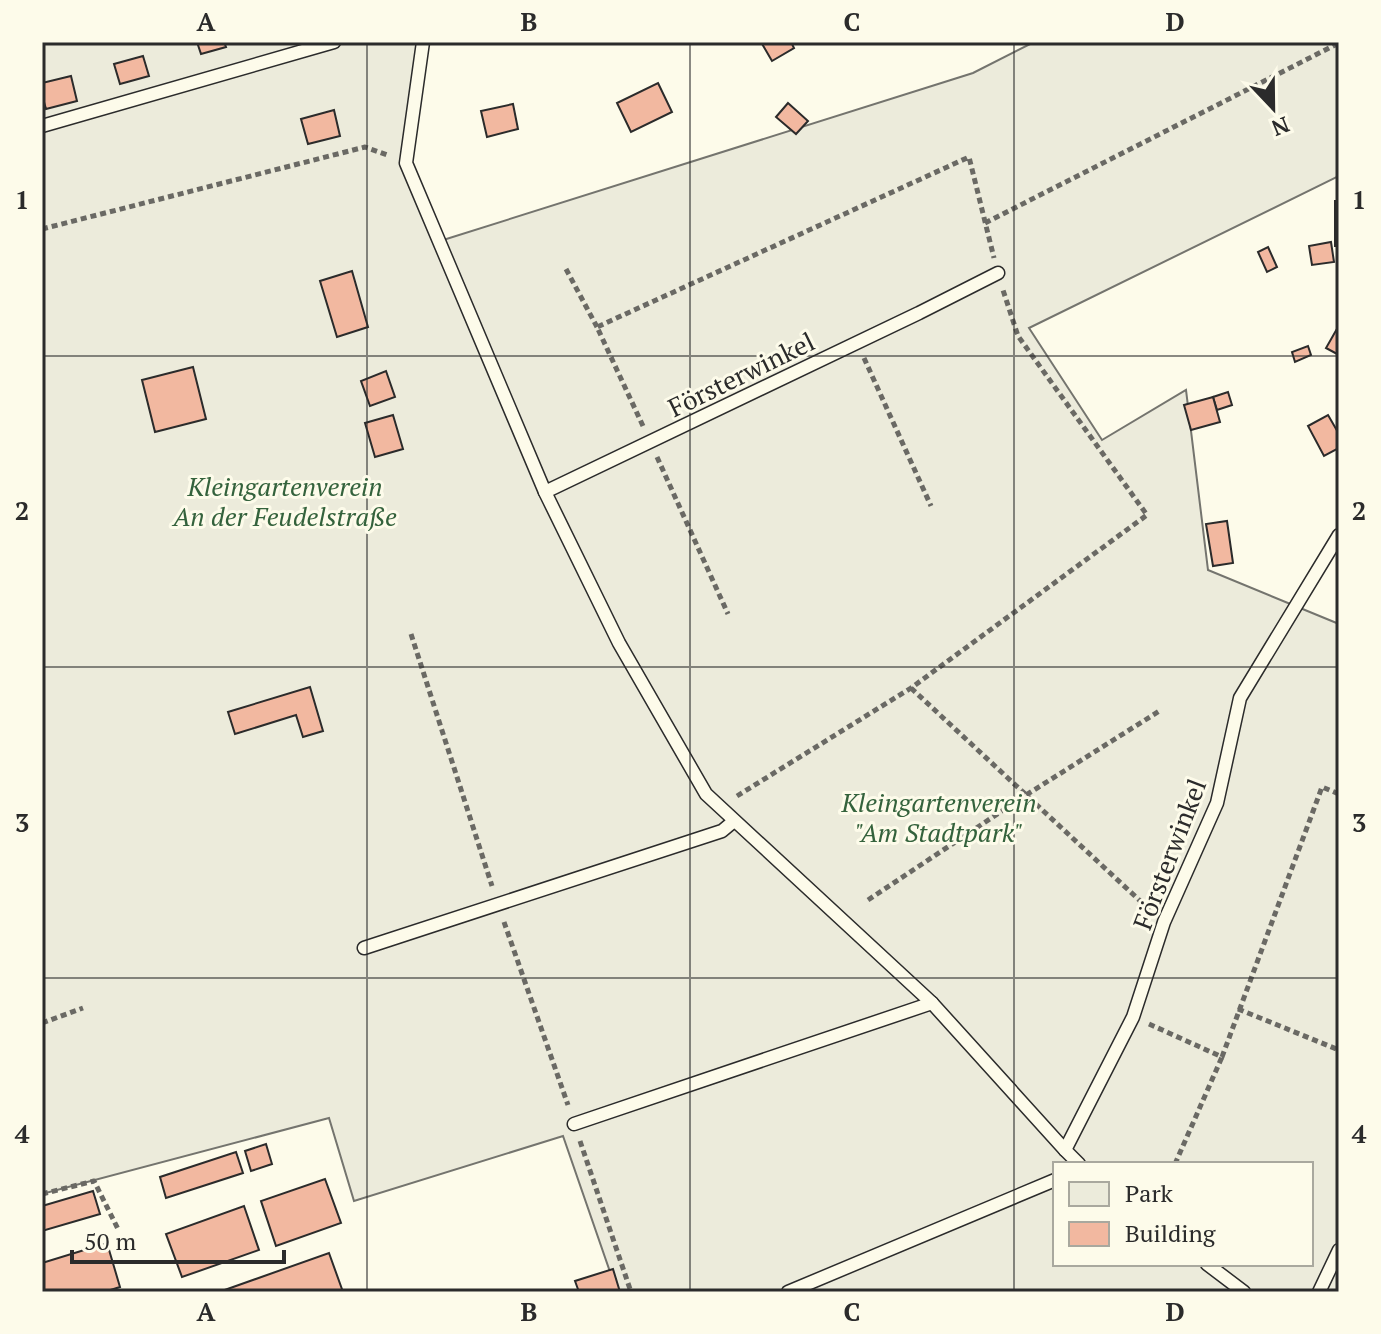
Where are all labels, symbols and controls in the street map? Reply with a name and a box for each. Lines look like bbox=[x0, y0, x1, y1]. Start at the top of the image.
text: A bbox=[197, 4, 216, 38]
text: B bbox=[521, 4, 537, 38]
text: C bbox=[844, 4, 860, 38]
text: D bbox=[1165, 4, 1185, 38]
north arrow bbox=[1233, 68, 1313, 148]
text: N bbox=[1267, 110, 1294, 144]
text: 1 bbox=[15, 182, 29, 216]
text: 1 bbox=[1352, 182, 1366, 216]
street label: Försterwinkel bbox=[662, 324, 820, 424]
park label: Kleingartenverein An der Feudelstraße bbox=[171, 469, 397, 533]
text: 2 bbox=[15, 493, 29, 527]
text: 2 bbox=[1352, 493, 1366, 527]
street label: Försterwinkel bbox=[1125, 774, 1213, 934]
park label: Kleingartenverein "Am Stadtpark" bbox=[840, 785, 1037, 849]
text: 3 bbox=[15, 805, 29, 839]
text: 3 bbox=[1352, 805, 1366, 839]
text: 4 bbox=[15, 1116, 30, 1150]
text: 4 bbox=[1352, 1116, 1367, 1150]
legend bbox=[1053, 1162, 1313, 1266]
text: Park bbox=[1125, 1177, 1174, 1209]
scale bar bbox=[72, 1214, 284, 1264]
text: Building bbox=[1125, 1217, 1216, 1249]
text: 50 m bbox=[84, 1225, 136, 1257]
text: A bbox=[197, 1294, 216, 1328]
text: B bbox=[521, 1294, 537, 1328]
text: C bbox=[844, 1294, 860, 1328]
text: D bbox=[1165, 1294, 1185, 1328]

